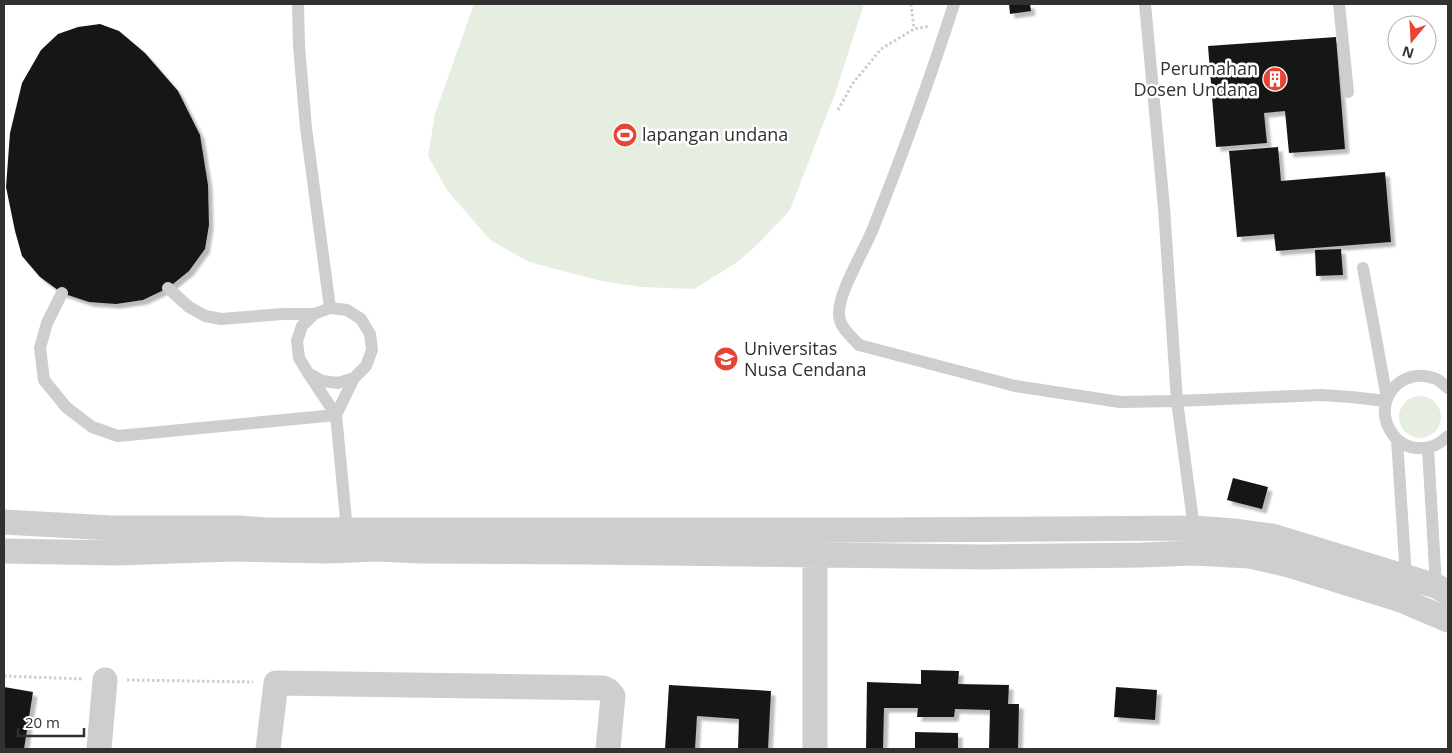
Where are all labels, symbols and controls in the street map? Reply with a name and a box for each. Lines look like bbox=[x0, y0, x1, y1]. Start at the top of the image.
north arrow bbox=[1387, 15, 1437, 65]
text: N bbox=[1399, 42, 1416, 64]
place label: Perumahan Dosen Undana bbox=[1133, 56, 1258, 101]
building icon: Perumahan Dosen Undana bbox=[1262, 66, 1288, 92]
sports icon: lapangan undana bbox=[612, 122, 638, 148]
place label: lapangan undana bbox=[642, 122, 788, 146]
place label: Universitas Nusa Cendana bbox=[744, 336, 866, 381]
school or university icon: Universitas Nusa Cendana bbox=[713, 346, 739, 372]
scale bar bbox=[18, 706, 84, 738]
text: 20 m bbox=[25, 712, 60, 732]

